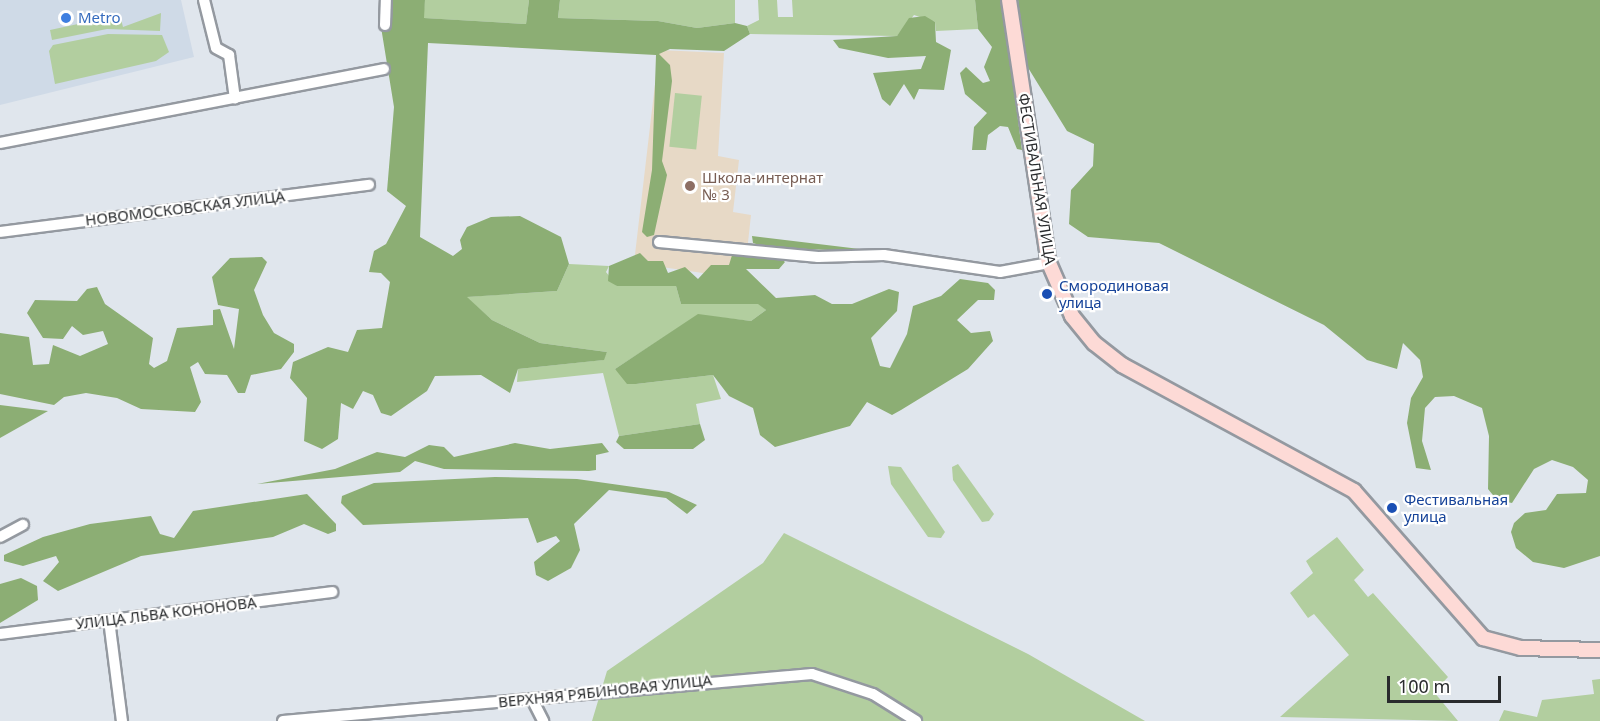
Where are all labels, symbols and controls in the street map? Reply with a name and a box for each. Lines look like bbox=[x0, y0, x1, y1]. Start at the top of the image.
place label: Metro bbox=[78, 9, 120, 27]
marker: Metro bbox=[59, 11, 73, 25]
street label: ФЕСТИВАЛЬНАЯ УЛИЦА bbox=[1015, 92, 1059, 266]
place label: Школа-интернат № 3 bbox=[702, 168, 823, 203]
marker: Школа-интернат № 3 bbox=[683, 179, 697, 193]
street label: НОВОМОСКОВСКАЯ УЛИЦА bbox=[84, 187, 286, 229]
place label: Смородиновая улица bbox=[1059, 276, 1169, 311]
marker: Смородиновая улица bbox=[1040, 287, 1054, 301]
place label: Фестивальная улица bbox=[1404, 490, 1508, 525]
marker: Фестивальная улица bbox=[1385, 501, 1399, 515]
street label: УЛИЦА ЛЬВА КОНОНОВА bbox=[75, 593, 257, 633]
scale bar bbox=[1390, 664, 1504, 702]
street label: ВЕРХНЯЯ РЯБИНОВАЯ УЛИЦА bbox=[497, 671, 713, 711]
text: 100 m bbox=[1398, 674, 1450, 698]

